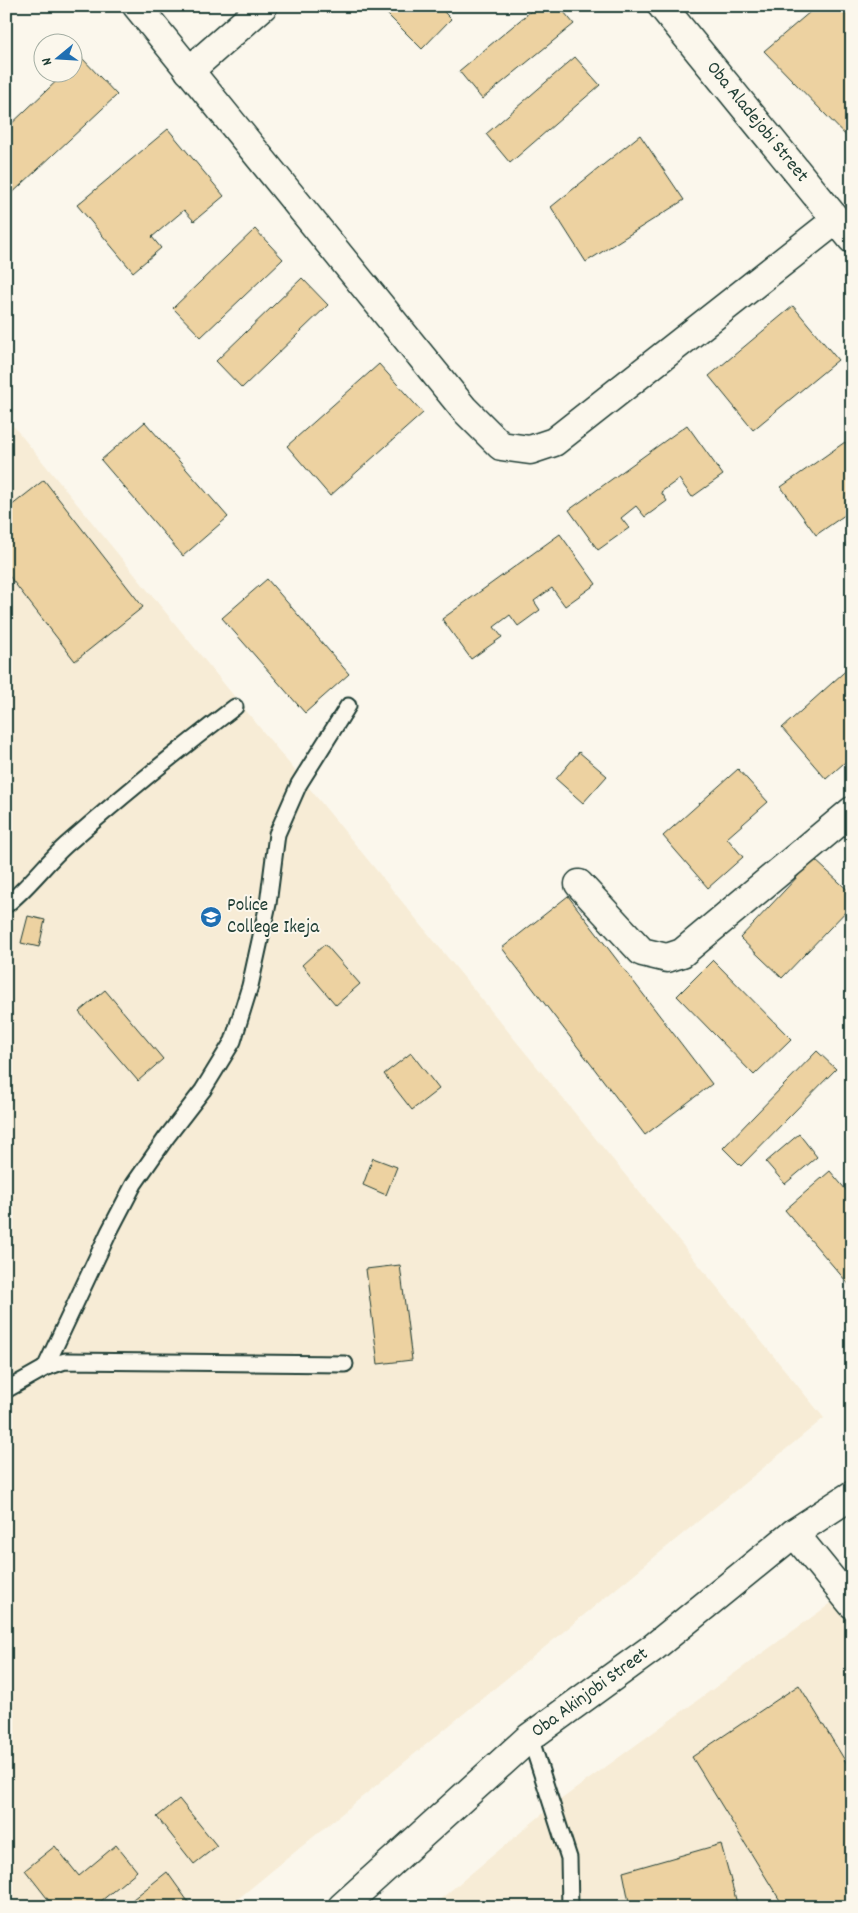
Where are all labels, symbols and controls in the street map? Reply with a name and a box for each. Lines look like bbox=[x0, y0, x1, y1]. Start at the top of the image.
north arrow bbox=[32, 32, 82, 82]
text: N bbox=[37, 55, 58, 68]
street label: Oba Aladejobi Street bbox=[699, 56, 814, 189]
place label: Police College Ikeja bbox=[227, 893, 320, 942]
school or university icon: Police College Ikeja bbox=[199, 905, 223, 929]
street label: Oba Akinjobi Street bbox=[526, 1642, 654, 1745]

